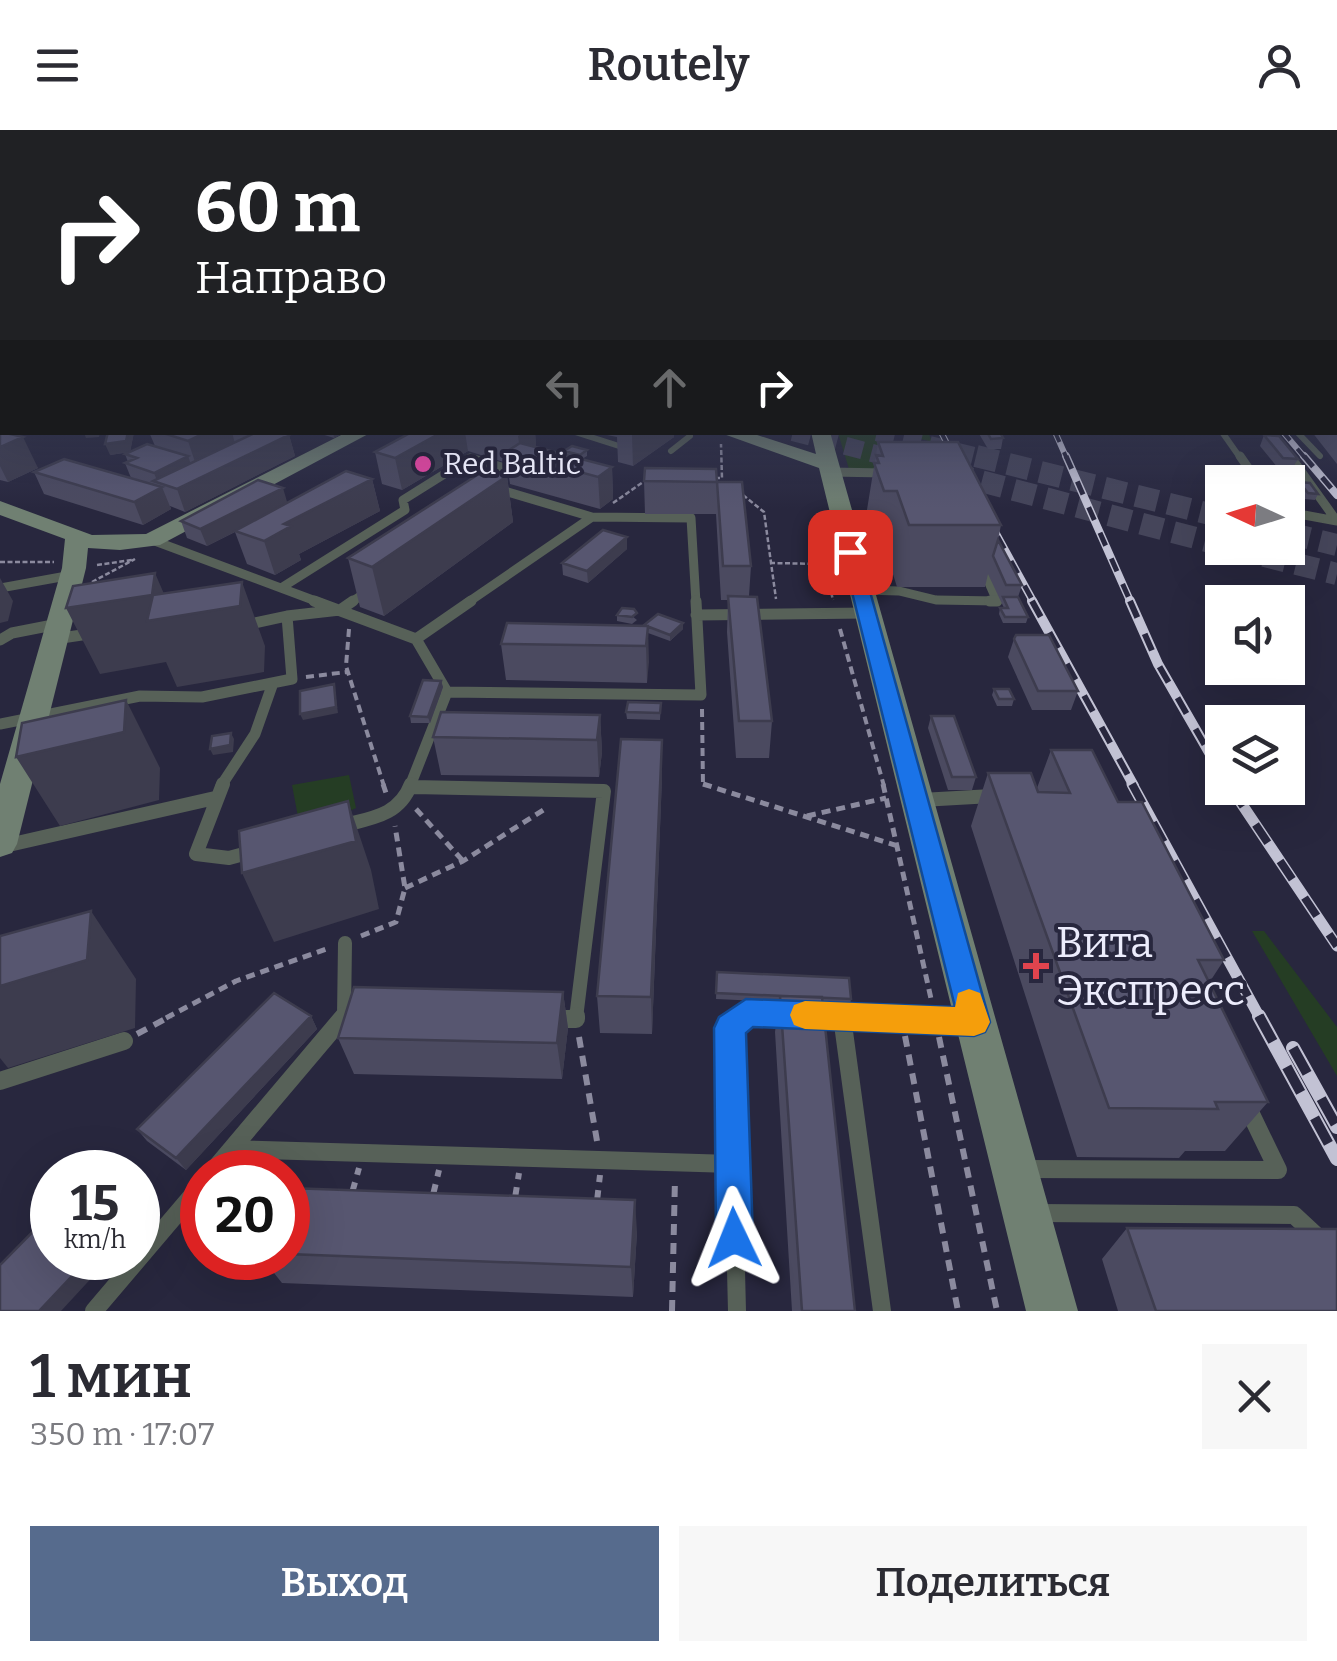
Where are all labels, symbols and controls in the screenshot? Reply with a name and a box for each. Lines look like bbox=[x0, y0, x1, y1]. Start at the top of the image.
icon: menu bbox=[30, 38, 85, 93]
text: Routely bbox=[587, 38, 750, 92]
icon: person bbox=[1252, 38, 1307, 93]
text: 60 m bbox=[195, 166, 360, 250]
icon: right bbox=[30, 170, 160, 300]
text: Направо bbox=[195, 251, 387, 305]
icon: left bbox=[537, 360, 592, 415]
icon: ahead bbox=[642, 360, 697, 415]
icon: right bbox=[747, 360, 802, 415]
place label: Red Baltic bbox=[443, 446, 581, 482]
marker: Red Baltic bbox=[412, 453, 434, 475]
north arrow bbox=[1205, 465, 1305, 565]
map controls bbox=[1205, 465, 1305, 805]
pin bbox=[808, 510, 893, 595]
icon: arrive bbox=[823, 525, 878, 580]
button: sound bbox=[1205, 585, 1305, 685]
button: layers bbox=[1205, 705, 1305, 805]
place label: Вита Экспресс bbox=[1056, 918, 1245, 1016]
marker: Вита Экспресс bbox=[1025, 955, 1047, 977]
speed limit sign: 20 bbox=[180, 1150, 310, 1280]
text: 15 bbox=[71, 1173, 119, 1233]
position arrow bbox=[682, 1186, 786, 1290]
text: km/h bbox=[64, 1225, 126, 1255]
text: 1 мин bbox=[30, 1341, 192, 1413]
button: close bbox=[1202, 1344, 1307, 1449]
text: 350 m · 17:07 bbox=[30, 1415, 214, 1453]
button: Выход bbox=[30, 1526, 659, 1641]
button: Поделиться bbox=[679, 1526, 1307, 1641]

